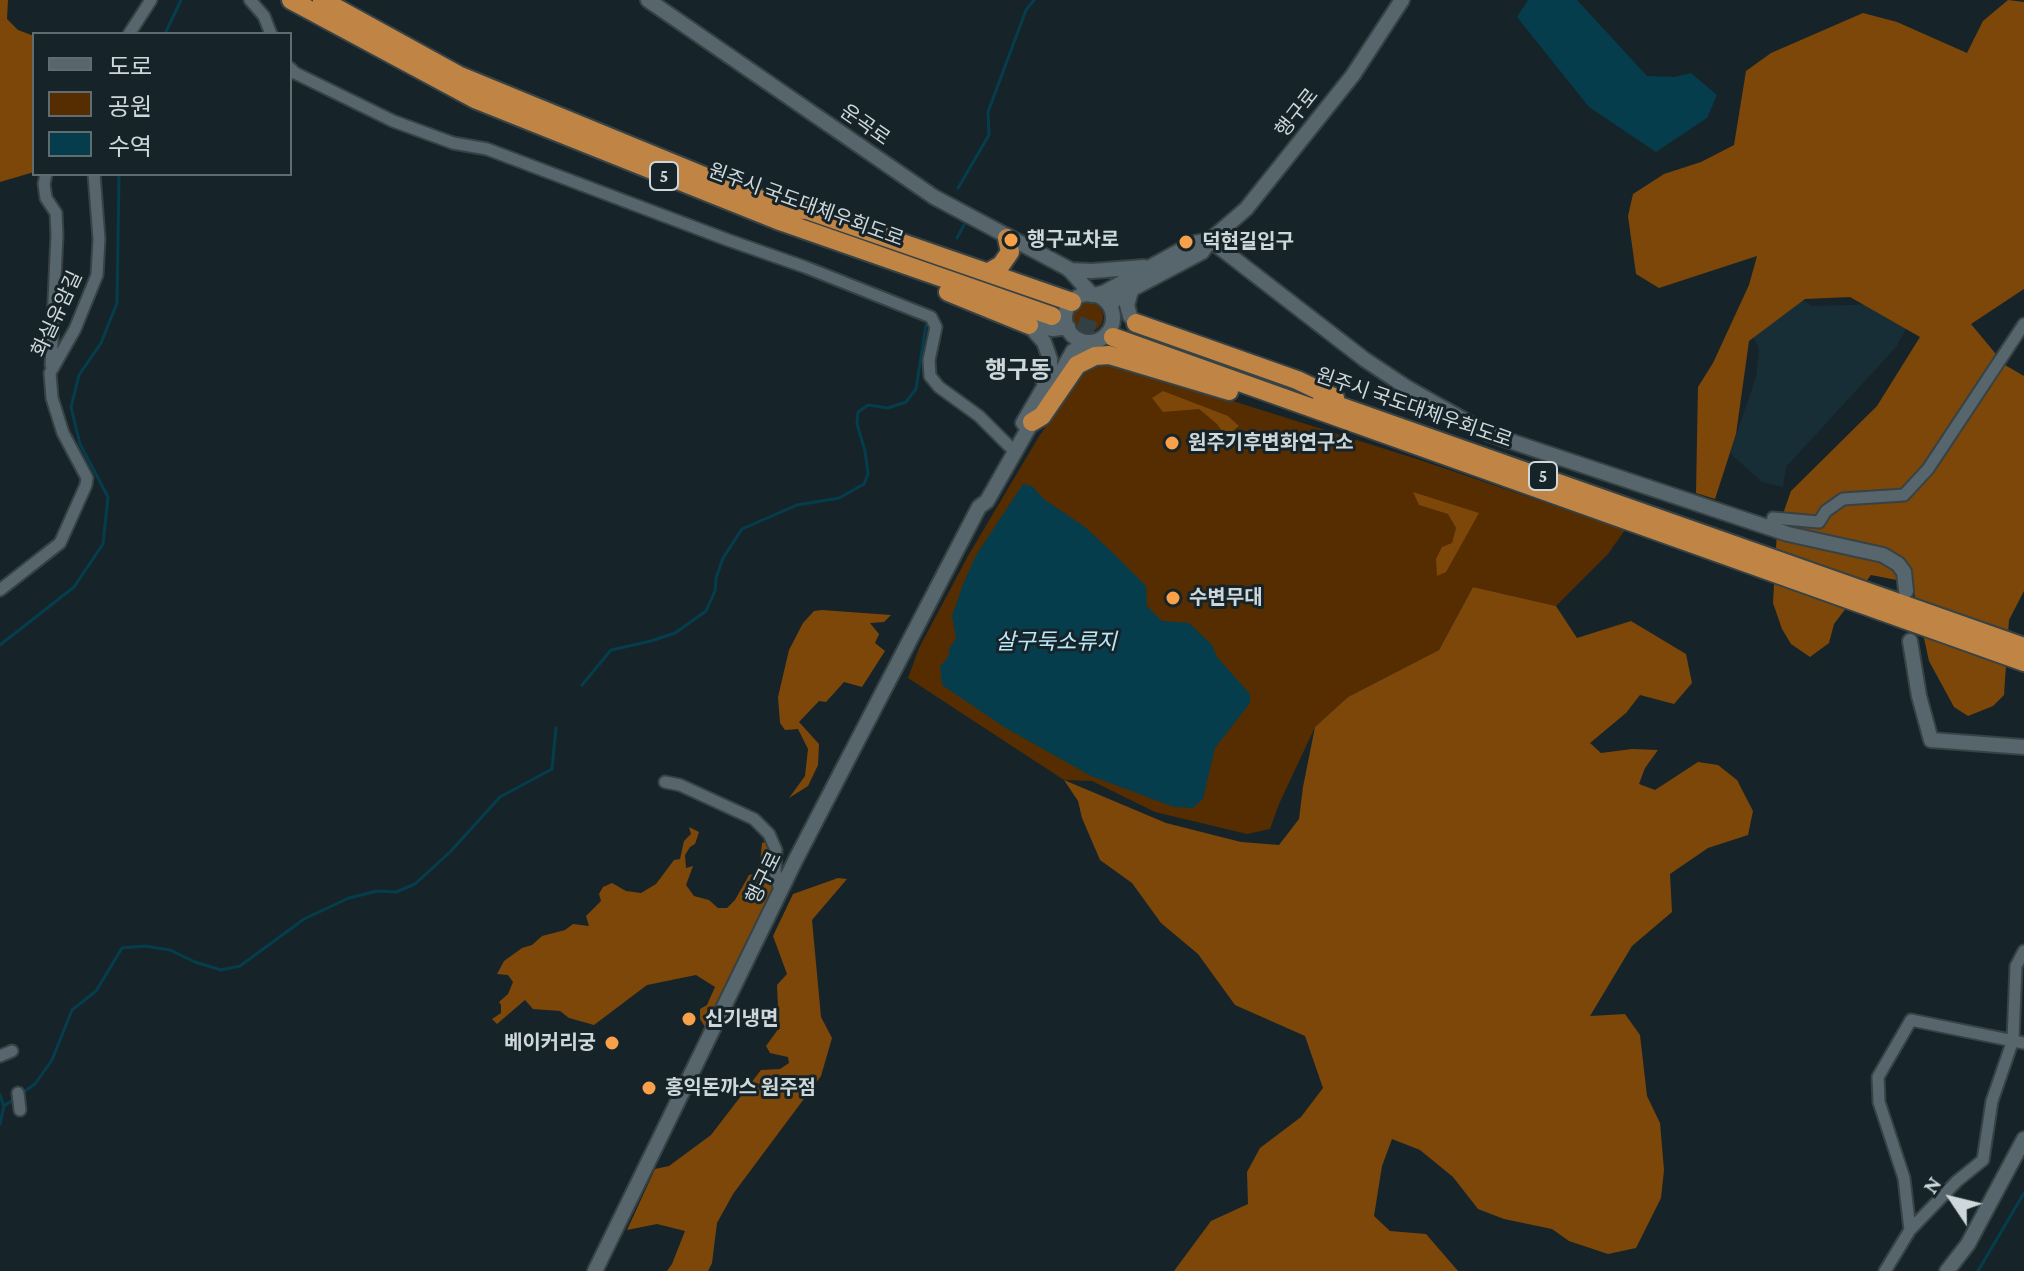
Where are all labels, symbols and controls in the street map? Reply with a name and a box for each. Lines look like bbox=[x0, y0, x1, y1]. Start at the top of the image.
legend bbox=[32, 32, 292, 176]
text: 도로 bbox=[108, 53, 152, 80]
street label: 행구로 bbox=[1271, 84, 1323, 142]
text: 공원 bbox=[108, 93, 152, 120]
street label: 운곡로 bbox=[836, 99, 894, 151]
text: 수역 bbox=[108, 133, 152, 160]
street label: 원주시 국도대체우회도로 bbox=[705, 158, 907, 252]
road number: 5 bbox=[650, 162, 678, 190]
place label: 행구교차로 bbox=[1027, 228, 1119, 252]
place label: 덕현길입구 bbox=[1202, 230, 1294, 254]
marker: 행구교차로 bbox=[1002, 231, 1020, 249]
marker: 덕현길입구 bbox=[1177, 233, 1195, 251]
street label: 화실유암길 bbox=[27, 267, 87, 361]
district label: 행구동 bbox=[985, 357, 1051, 385]
street label: 원주시 국도대체우회도로 bbox=[1313, 363, 1515, 453]
place label: 원주기후변화연구소 bbox=[1188, 431, 1354, 455]
marker: 원주기후변화연구소 bbox=[1163, 434, 1181, 452]
road number: 5 bbox=[1529, 462, 1557, 490]
place label: 수변무대 bbox=[1189, 586, 1263, 610]
marker: 수변무대 bbox=[1164, 589, 1182, 607]
water label: 살구둑소류지 bbox=[995, 629, 1117, 655]
street label: 행구로 bbox=[741, 848, 787, 908]
place label: 신기냉면 bbox=[705, 1007, 779, 1031]
marker: 신기냉면 bbox=[680, 1010, 698, 1028]
place label: 베이커리궁 bbox=[504, 1031, 596, 1055]
marker: 베이커리궁 bbox=[603, 1034, 621, 1052]
place label: 홍익돈까스 원주점 bbox=[665, 1076, 816, 1100]
marker: 홍익돈까스 원주점 bbox=[640, 1079, 658, 1097]
north arrow bbox=[1912, 1159, 1992, 1239]
text: N bbox=[1917, 1172, 1946, 1198]

